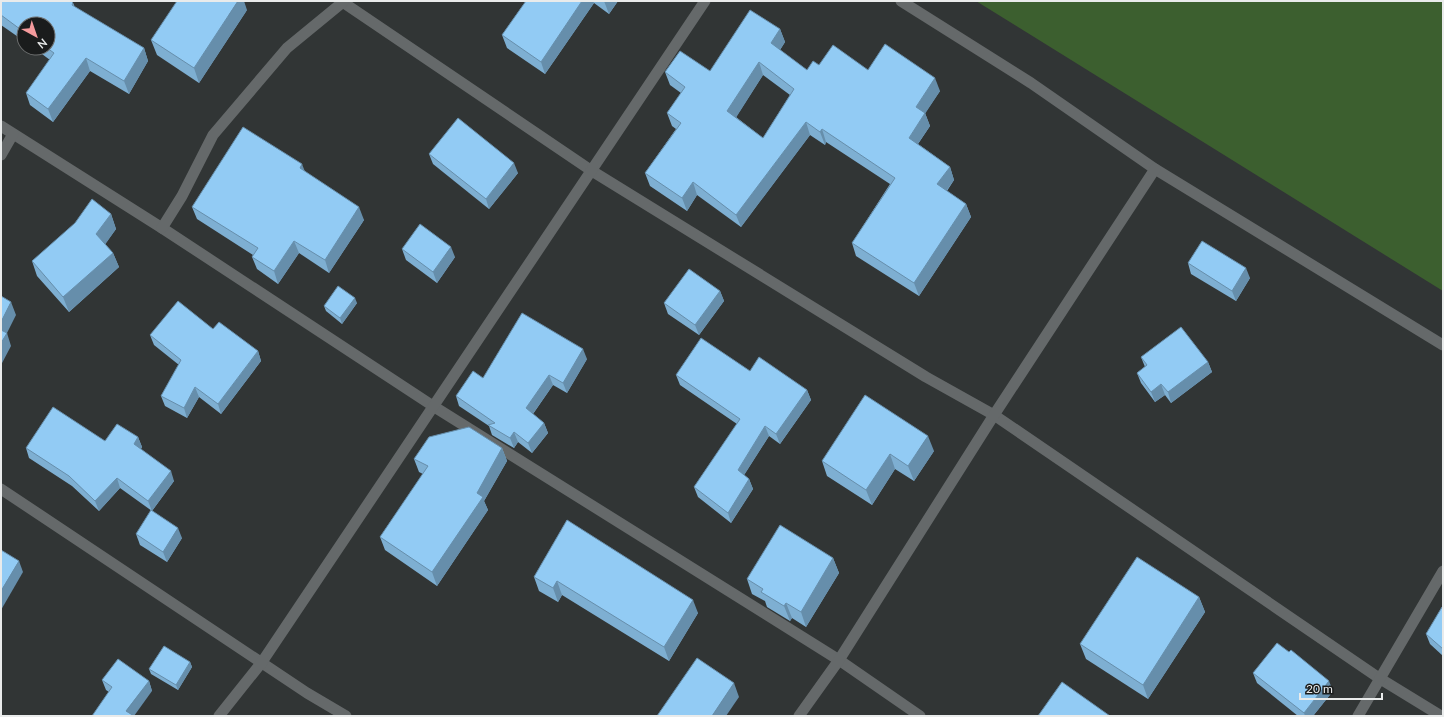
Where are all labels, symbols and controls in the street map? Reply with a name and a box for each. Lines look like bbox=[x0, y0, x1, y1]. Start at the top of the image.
north arrow bbox=[16, 16, 56, 56]
text: N bbox=[35, 36, 50, 52]
scale bar bbox=[1300, 675, 1382, 701]
text: 20 m bbox=[1306, 681, 1333, 696]

